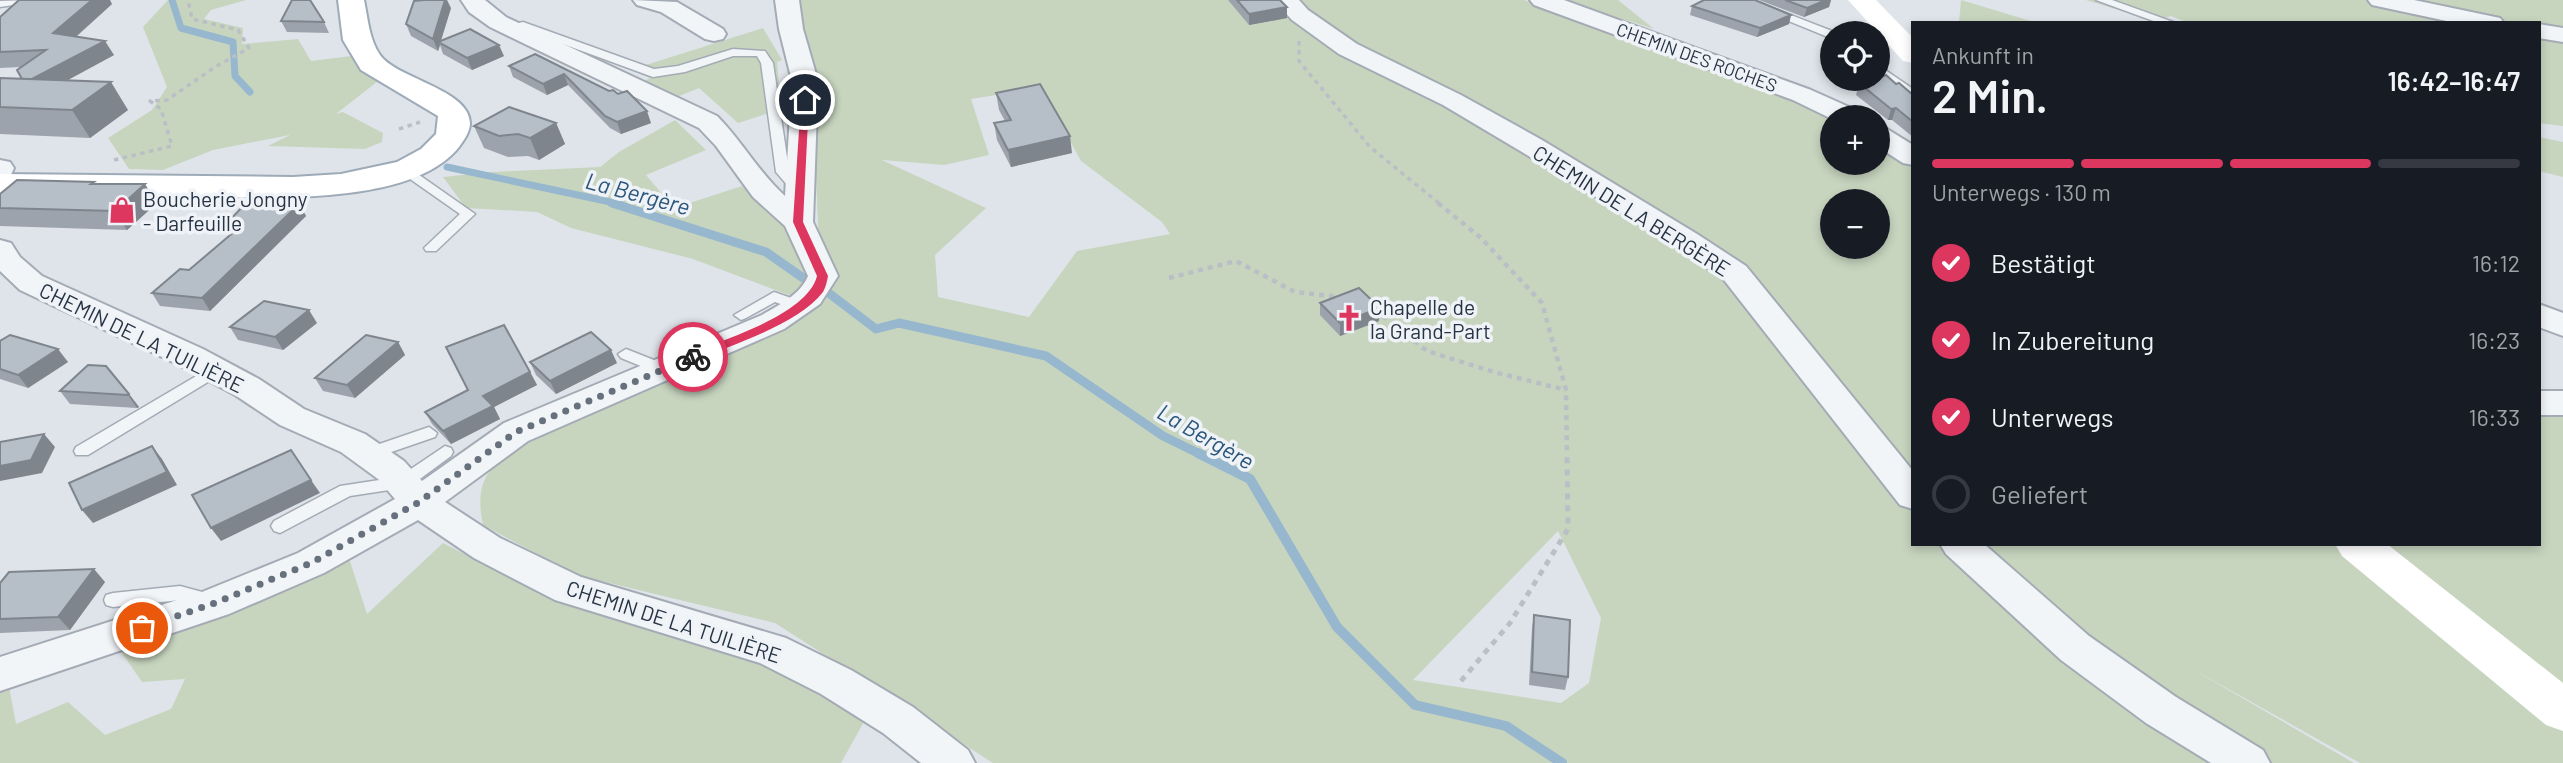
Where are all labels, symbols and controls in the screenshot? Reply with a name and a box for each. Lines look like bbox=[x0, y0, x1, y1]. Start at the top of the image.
street label: CHEMIN DES ROCHES bbox=[1614, 18, 1780, 96]
map controls bbox=[1820, 21, 1890, 259]
button: locate bbox=[1820, 21, 1890, 91]
text: Ankunft in bbox=[1932, 41, 2034, 69]
text: 16:42–16:47 bbox=[2388, 65, 2520, 96]
text: 2 Min. bbox=[1932, 67, 2048, 122]
pin bbox=[775, 70, 835, 130]
icon: home bbox=[786, 81, 824, 119]
button: + bbox=[1820, 105, 1890, 175]
street label: CHEMIN DE LA BERGÈRE bbox=[1529, 139, 1735, 281]
water label: La Bergère bbox=[583, 166, 693, 220]
text: Unterwegs · 130 m bbox=[1932, 178, 2111, 206]
place label: Boucherie Jongny - Darfeuille bbox=[143, 186, 308, 235]
button: − bbox=[1820, 189, 1890, 259]
shop icon: Boucherie Jongny - Darfeuille bbox=[107, 195, 137, 225]
icon: check bbox=[1932, 244, 1970, 282]
text: Bestätigt bbox=[1991, 247, 2096, 278]
text: 16:12 bbox=[2472, 249, 2520, 277]
street label: CHEMIN DE LA TUILIÈRE bbox=[36, 277, 248, 397]
place label: Chapelle de la Grand-Part bbox=[1370, 294, 1491, 343]
church icon: Chapelle de la Grand-Part bbox=[1334, 303, 1364, 333]
icon: check bbox=[1932, 321, 1970, 359]
courier bbox=[658, 322, 728, 392]
text: In Zubereitung bbox=[1991, 324, 2154, 355]
text: 16:23 bbox=[2468, 326, 2520, 354]
icon: bike bbox=[674, 338, 712, 376]
water label: La Bergère bbox=[1153, 397, 1259, 475]
icon: check bbox=[1932, 398, 1970, 436]
text: Unterwegs bbox=[1991, 401, 2113, 432]
text: 16:33 bbox=[2469, 403, 2520, 431]
text: Geliefert bbox=[1991, 478, 2088, 509]
street label: CHEMIN DE LA TUILIÈRE bbox=[563, 574, 785, 668]
pin bbox=[112, 598, 172, 658]
icon: bag bbox=[123, 609, 161, 647]

